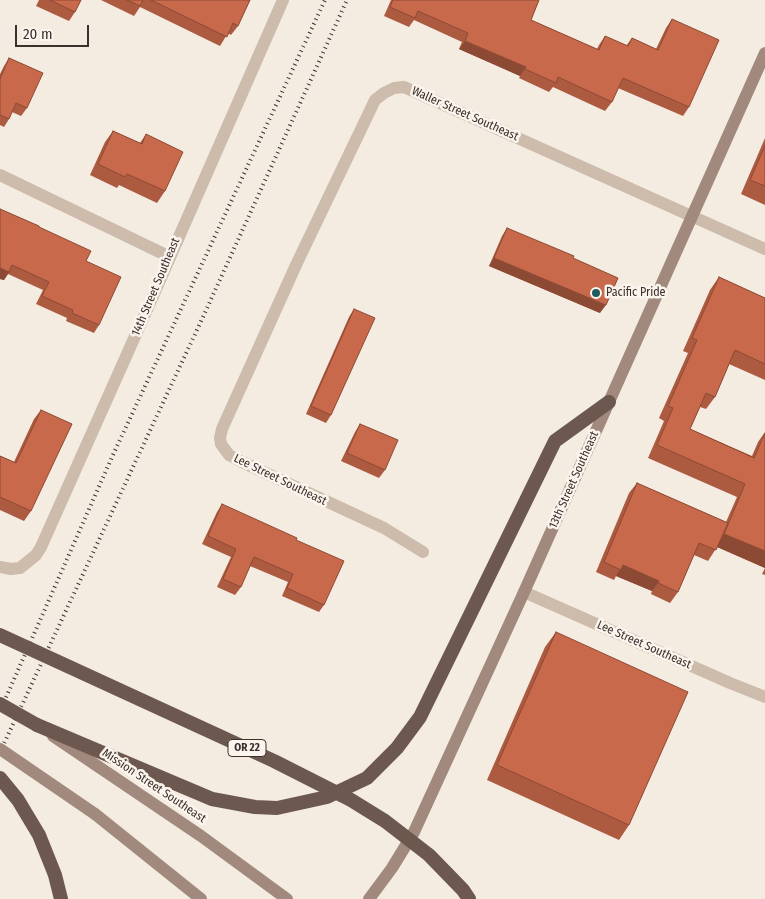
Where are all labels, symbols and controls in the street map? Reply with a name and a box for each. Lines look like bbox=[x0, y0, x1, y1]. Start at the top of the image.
scale bar bbox=[18, 15, 91, 47]
text: 20 m bbox=[23, 25, 53, 43]
street label: Waller Street Southeast bbox=[409, 84, 521, 144]
street label: 14th Street Southeast bbox=[129, 236, 183, 338]
place label: Pacific Pride bbox=[606, 286, 666, 300]
marker: Pacific Pride bbox=[590, 287, 602, 299]
street label: 13th Street Southeast bbox=[546, 429, 602, 531]
street label: Lee Street Southeast bbox=[231, 451, 329, 509]
street label: Lee Street Southeast bbox=[595, 618, 693, 672]
road number: OR 22 bbox=[228, 740, 266, 756]
street label: Mission Street Southeast bbox=[99, 746, 209, 826]

